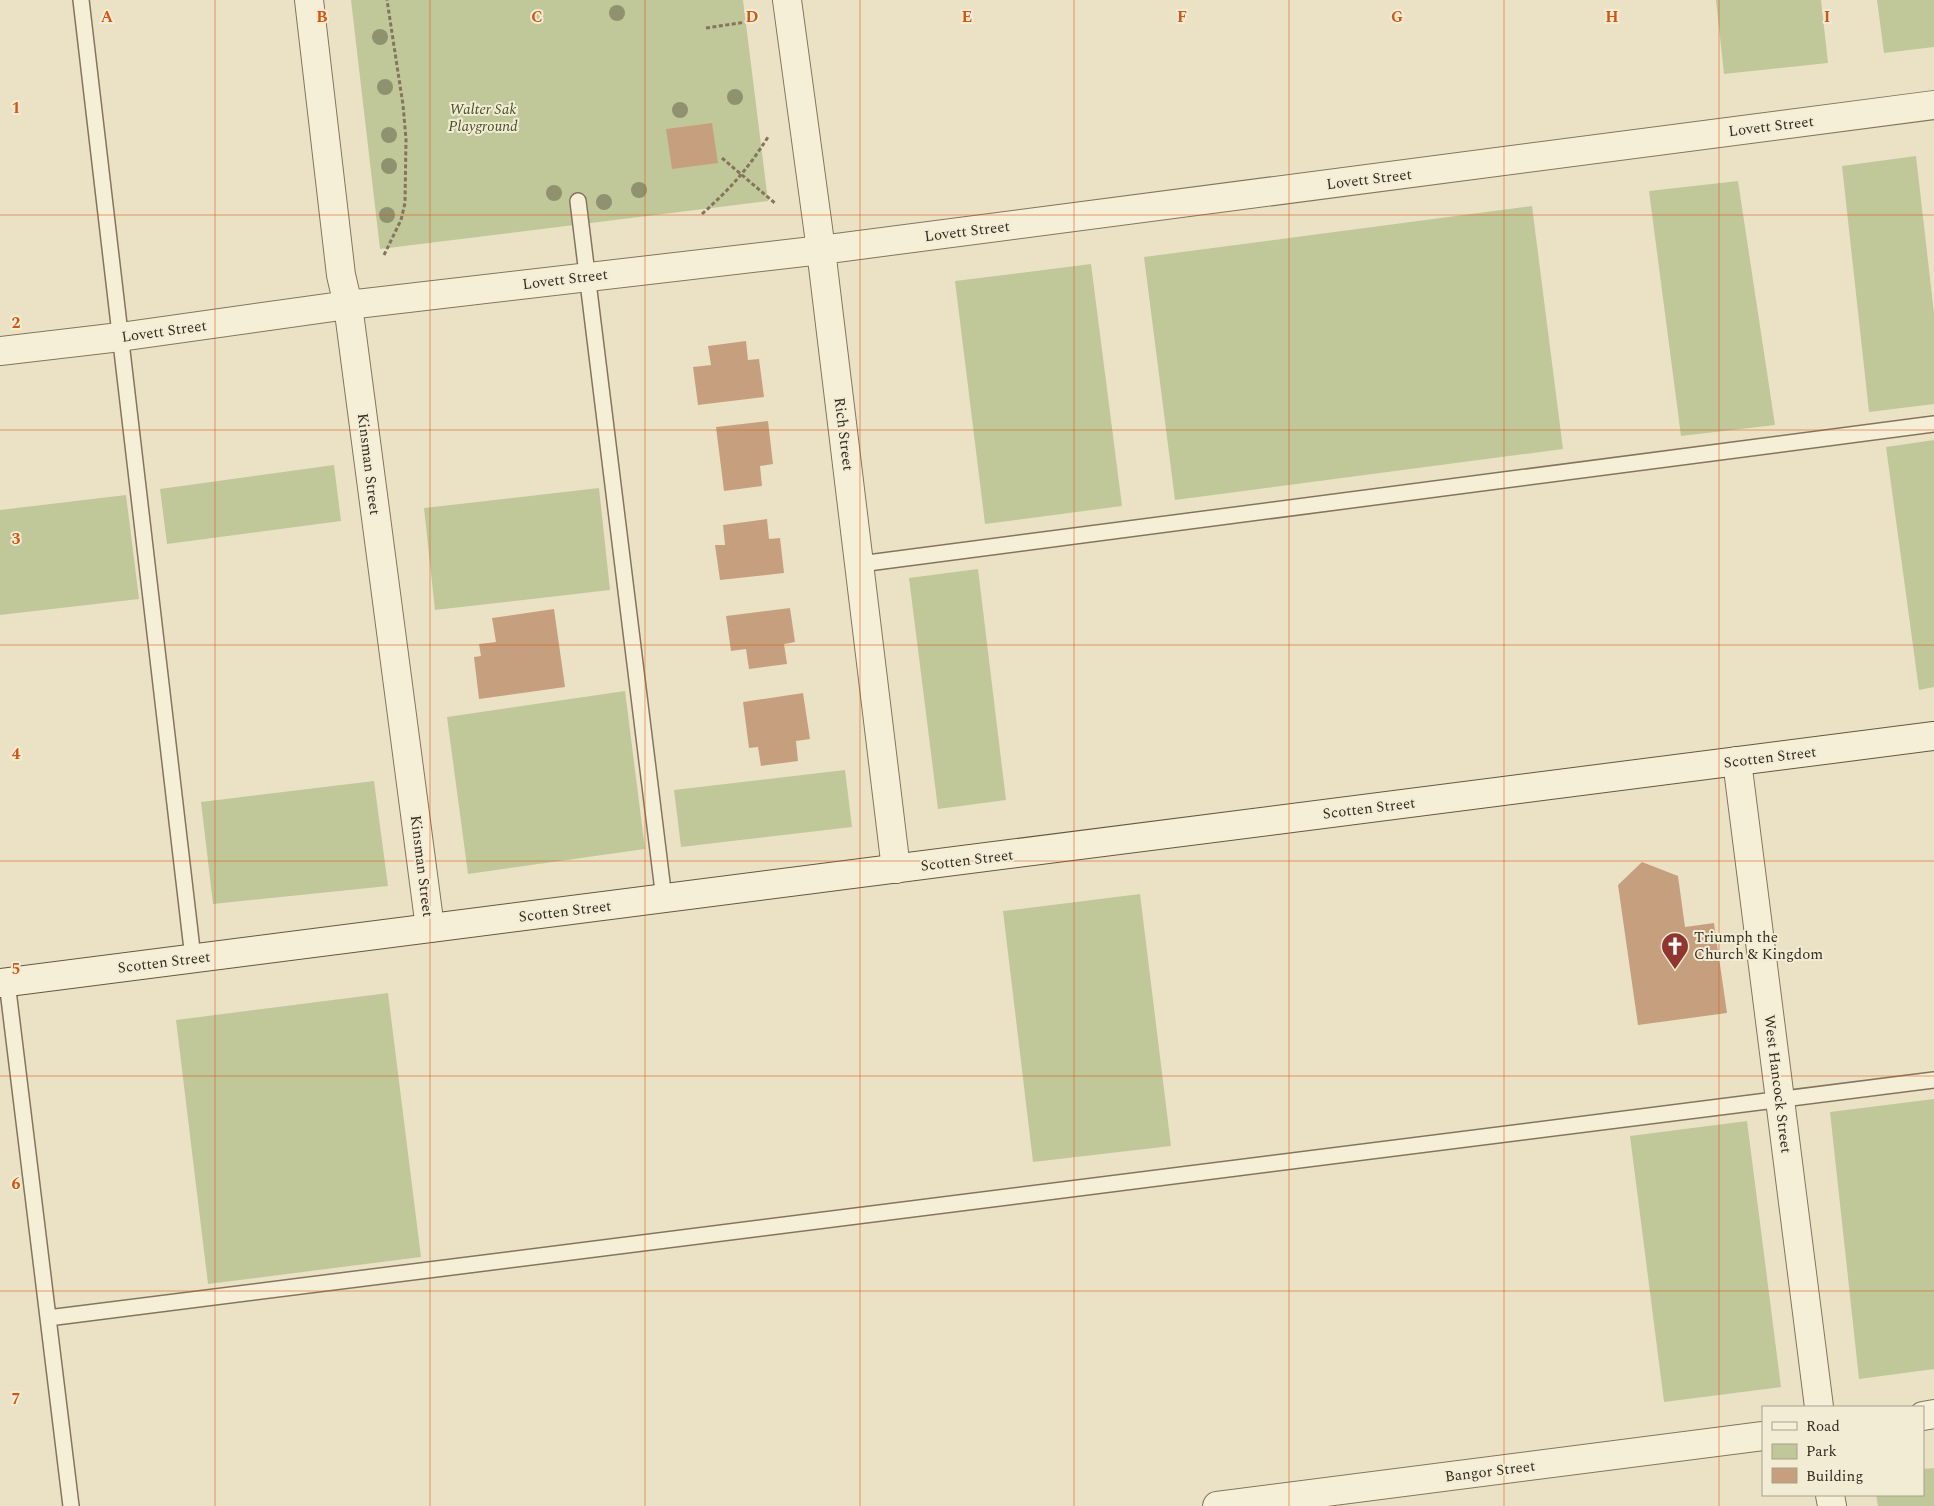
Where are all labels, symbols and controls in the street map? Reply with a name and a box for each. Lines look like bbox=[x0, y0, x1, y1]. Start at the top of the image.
text: A bbox=[101, 5, 114, 29]
text: B bbox=[316, 5, 328, 29]
text: C bbox=[531, 5, 543, 29]
text: D bbox=[746, 5, 759, 29]
text: E bbox=[962, 5, 972, 29]
text: F bbox=[1177, 5, 1187, 29]
text: G bbox=[1391, 5, 1403, 29]
text: H bbox=[1605, 5, 1619, 29]
text: I bbox=[1824, 5, 1830, 29]
text: 1 bbox=[12, 96, 20, 120]
park label: Walter Sak Playground bbox=[448, 98, 518, 138]
street label: Lovett Street bbox=[1727, 110, 1815, 143]
street label: Lovett Street bbox=[1325, 163, 1413, 196]
street label: Lovett Street bbox=[923, 215, 1011, 248]
street label: Lovett Street bbox=[521, 263, 609, 296]
text: 2 bbox=[12, 311, 21, 335]
street label: Lovett Street bbox=[120, 314, 208, 349]
street label: Rich Street bbox=[828, 396, 859, 472]
street label: Kinsman Street bbox=[351, 412, 386, 516]
text: 3 bbox=[12, 527, 21, 551]
street label: Scotten Street bbox=[1722, 740, 1818, 775]
text: 4 bbox=[12, 742, 21, 766]
street label: Scotten Street bbox=[1321, 791, 1417, 826]
street label: Kinsman Street bbox=[404, 814, 439, 918]
street label: Scotten Street bbox=[919, 843, 1015, 878]
street label: Scotten Street bbox=[517, 894, 613, 929]
place label: Triumph the Church & Kingdom bbox=[1694, 926, 1823, 966]
church icon: Triumph the Church & Kingdom bbox=[1660, 931, 1690, 970]
street label: Scotten Street bbox=[116, 945, 212, 980]
text: 5 bbox=[12, 957, 20, 981]
street label: West Hancock Street bbox=[1758, 1014, 1797, 1155]
text: 6 bbox=[12, 1172, 21, 1196]
text: 7 bbox=[12, 1387, 21, 1411]
legend bbox=[1762, 1406, 1924, 1496]
text: Road bbox=[1806, 1415, 1840, 1438]
text: Park bbox=[1806, 1440, 1837, 1463]
street label: Bangor Street bbox=[1443, 1455, 1537, 1488]
text: Building bbox=[1806, 1465, 1863, 1488]

